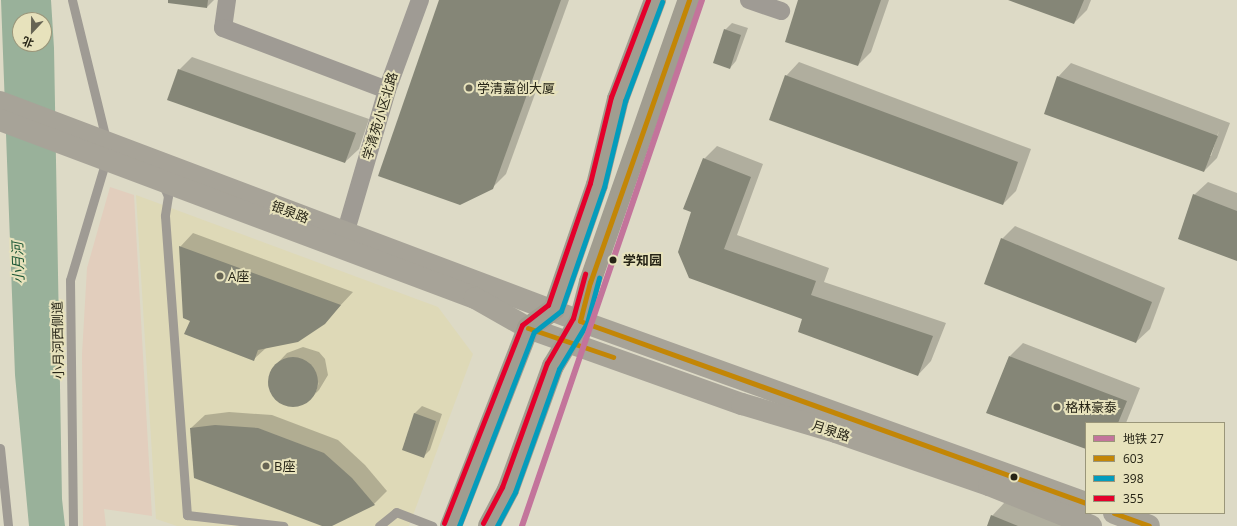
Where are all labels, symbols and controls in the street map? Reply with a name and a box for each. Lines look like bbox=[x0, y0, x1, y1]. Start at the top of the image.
north arrow bbox=[12, 12, 52, 52]
text: 北 bbox=[20, 34, 36, 52]
street label: 学清苑小区北路 bbox=[359, 70, 401, 162]
place label: 学清嘉创大厦 bbox=[477, 80, 555, 96]
marker: 学清嘉创大厦 bbox=[464, 83, 474, 93]
street label: 银泉路 bbox=[269, 198, 311, 226]
water label: 小月河 bbox=[9, 242, 27, 284]
place label: 学知园 bbox=[623, 252, 662, 268]
marker: 学知园 bbox=[606, 253, 620, 267]
place label: A座 bbox=[228, 268, 249, 284]
marker: A座 bbox=[215, 271, 225, 281]
street label: 小月河西侧道 bbox=[50, 301, 66, 379]
place label: 格林豪泰 bbox=[1065, 399, 1117, 415]
marker: 格林豪泰 bbox=[1052, 402, 1062, 412]
street label: 月泉路 bbox=[810, 418, 852, 444]
legend bbox=[1085, 422, 1225, 514]
text: 地铁 27 bbox=[1123, 430, 1164, 447]
text: 603 bbox=[1123, 450, 1144, 467]
place label: B座 bbox=[274, 458, 295, 474]
marker: B座 bbox=[261, 461, 271, 471]
text: 398 bbox=[1123, 470, 1144, 487]
unlabelled marker bbox=[1009, 472, 1019, 482]
text: 355 bbox=[1123, 490, 1144, 507]

